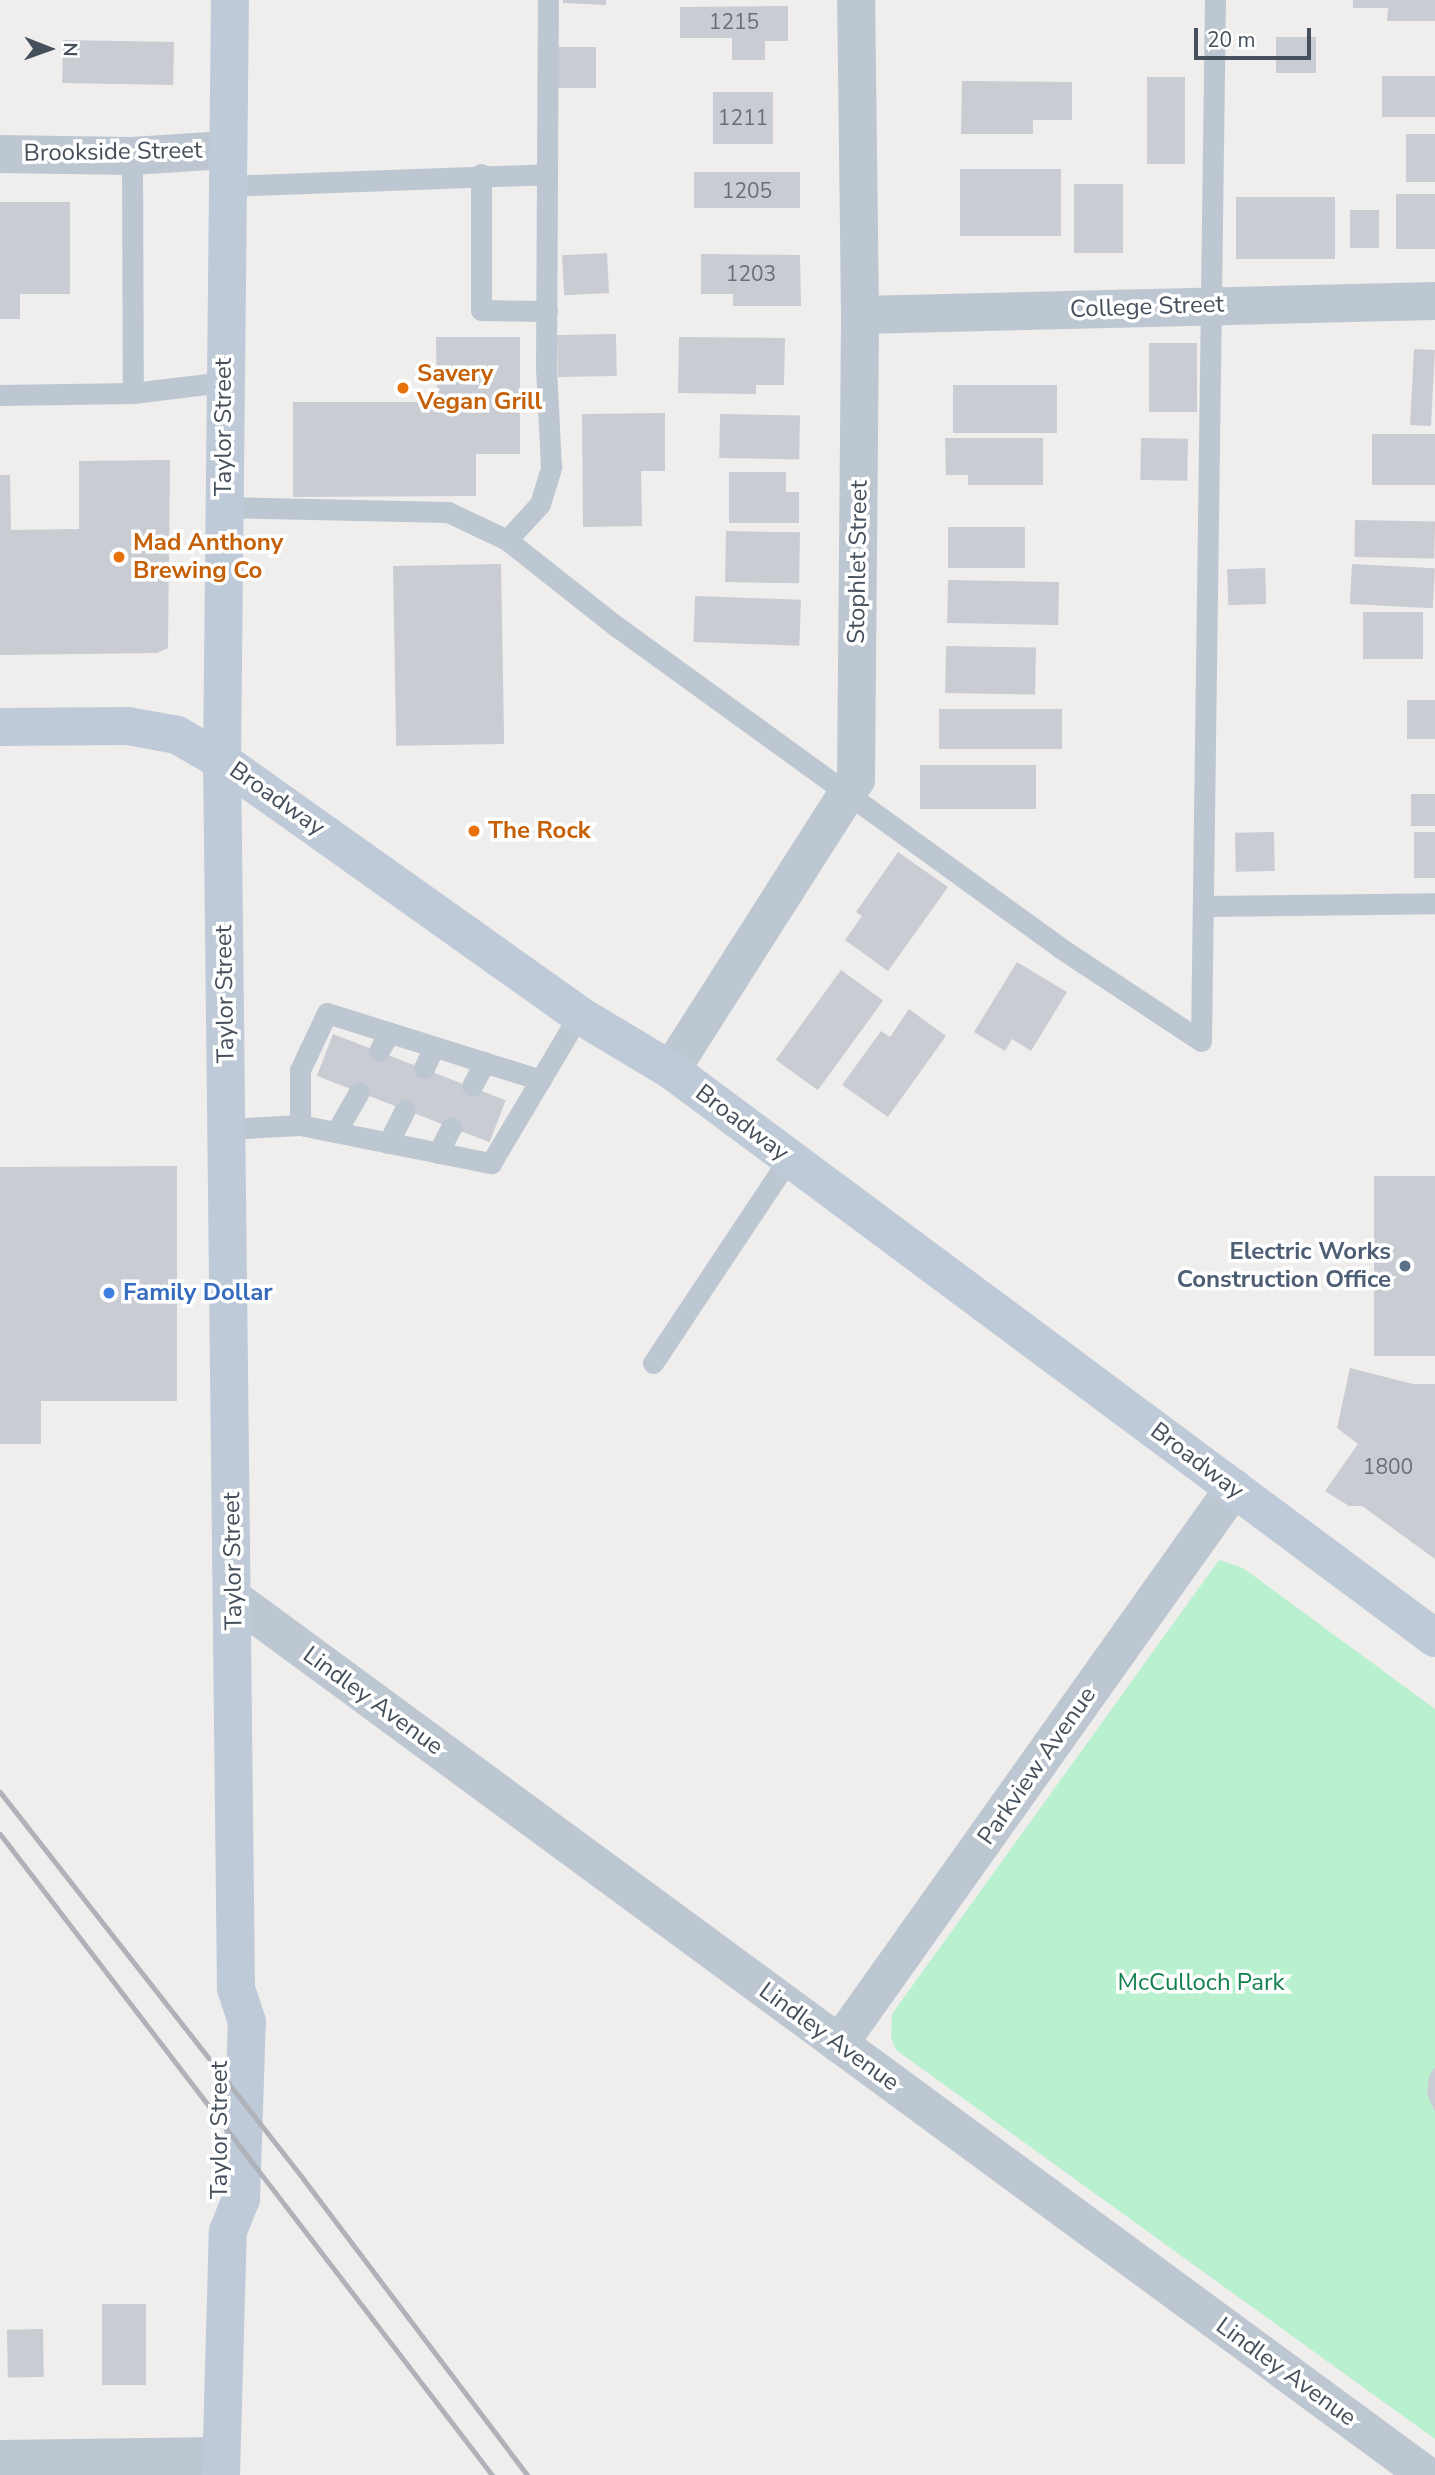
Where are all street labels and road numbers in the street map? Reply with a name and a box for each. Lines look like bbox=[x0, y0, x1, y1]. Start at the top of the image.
street label: Brookside Street bbox=[23, 136, 203, 168]
street label: College Street bbox=[1070, 290, 1224, 324]
street label: Taylor Street bbox=[210, 358, 238, 496]
street label: Stophlet Street bbox=[842, 480, 874, 644]
street label: Broadway bbox=[224, 756, 330, 842]
street label: Taylor Street bbox=[209, 925, 241, 1063]
street label: Broadway bbox=[690, 1079, 794, 1167]
street label: Broadway bbox=[1145, 1417, 1249, 1505]
street label: Taylor Street bbox=[217, 1492, 249, 1630]
street label: Lindley Avenue bbox=[297, 1641, 449, 1761]
street label: Parkview Avenue bbox=[972, 1682, 1102, 1850]
street label: Lindley Avenue bbox=[753, 1977, 905, 2097]
street label: Taylor Street bbox=[206, 2061, 234, 2199]
street label: Lindley Avenue bbox=[1210, 2312, 1362, 2432]

